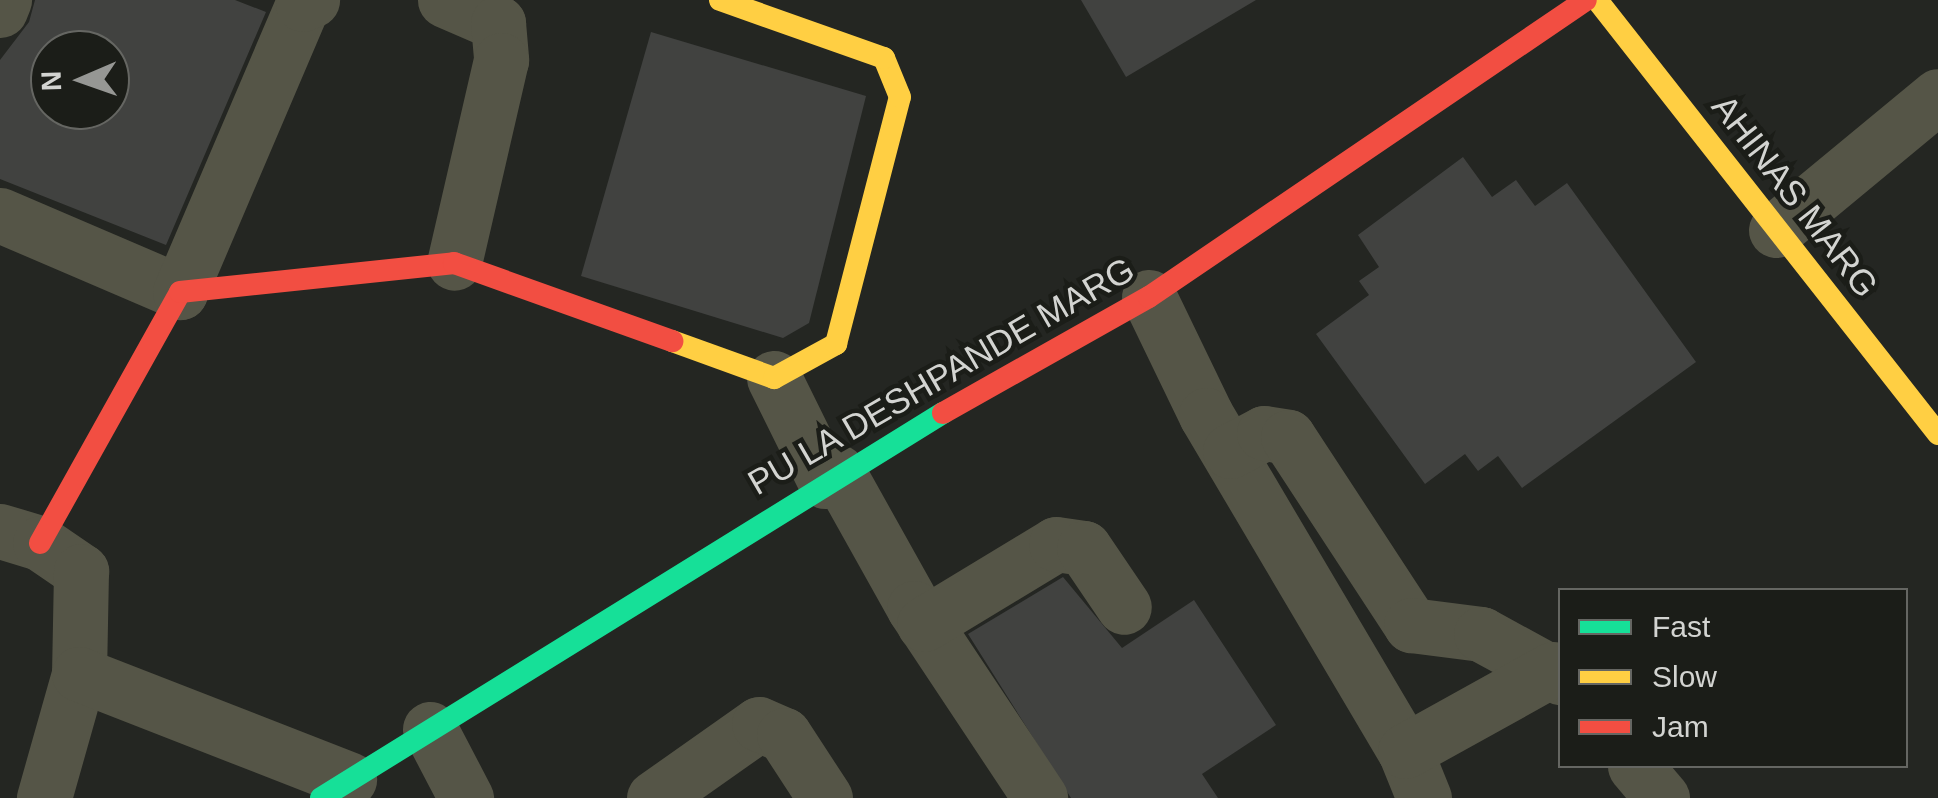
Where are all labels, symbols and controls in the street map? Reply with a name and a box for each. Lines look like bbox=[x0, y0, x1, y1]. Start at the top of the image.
north arrow bbox=[30, 30, 130, 130]
text: N bbox=[36, 70, 67, 92]
street label: AHINAS MARG bbox=[1703, 87, 1887, 305]
street label: PU LA DESHPANDE MARG bbox=[740, 248, 1142, 504]
legend bbox=[1558, 588, 1908, 768]
text: Fast bbox=[1652, 610, 1710, 643]
text: Slow bbox=[1652, 660, 1717, 693]
text: Jam bbox=[1652, 710, 1709, 743]

